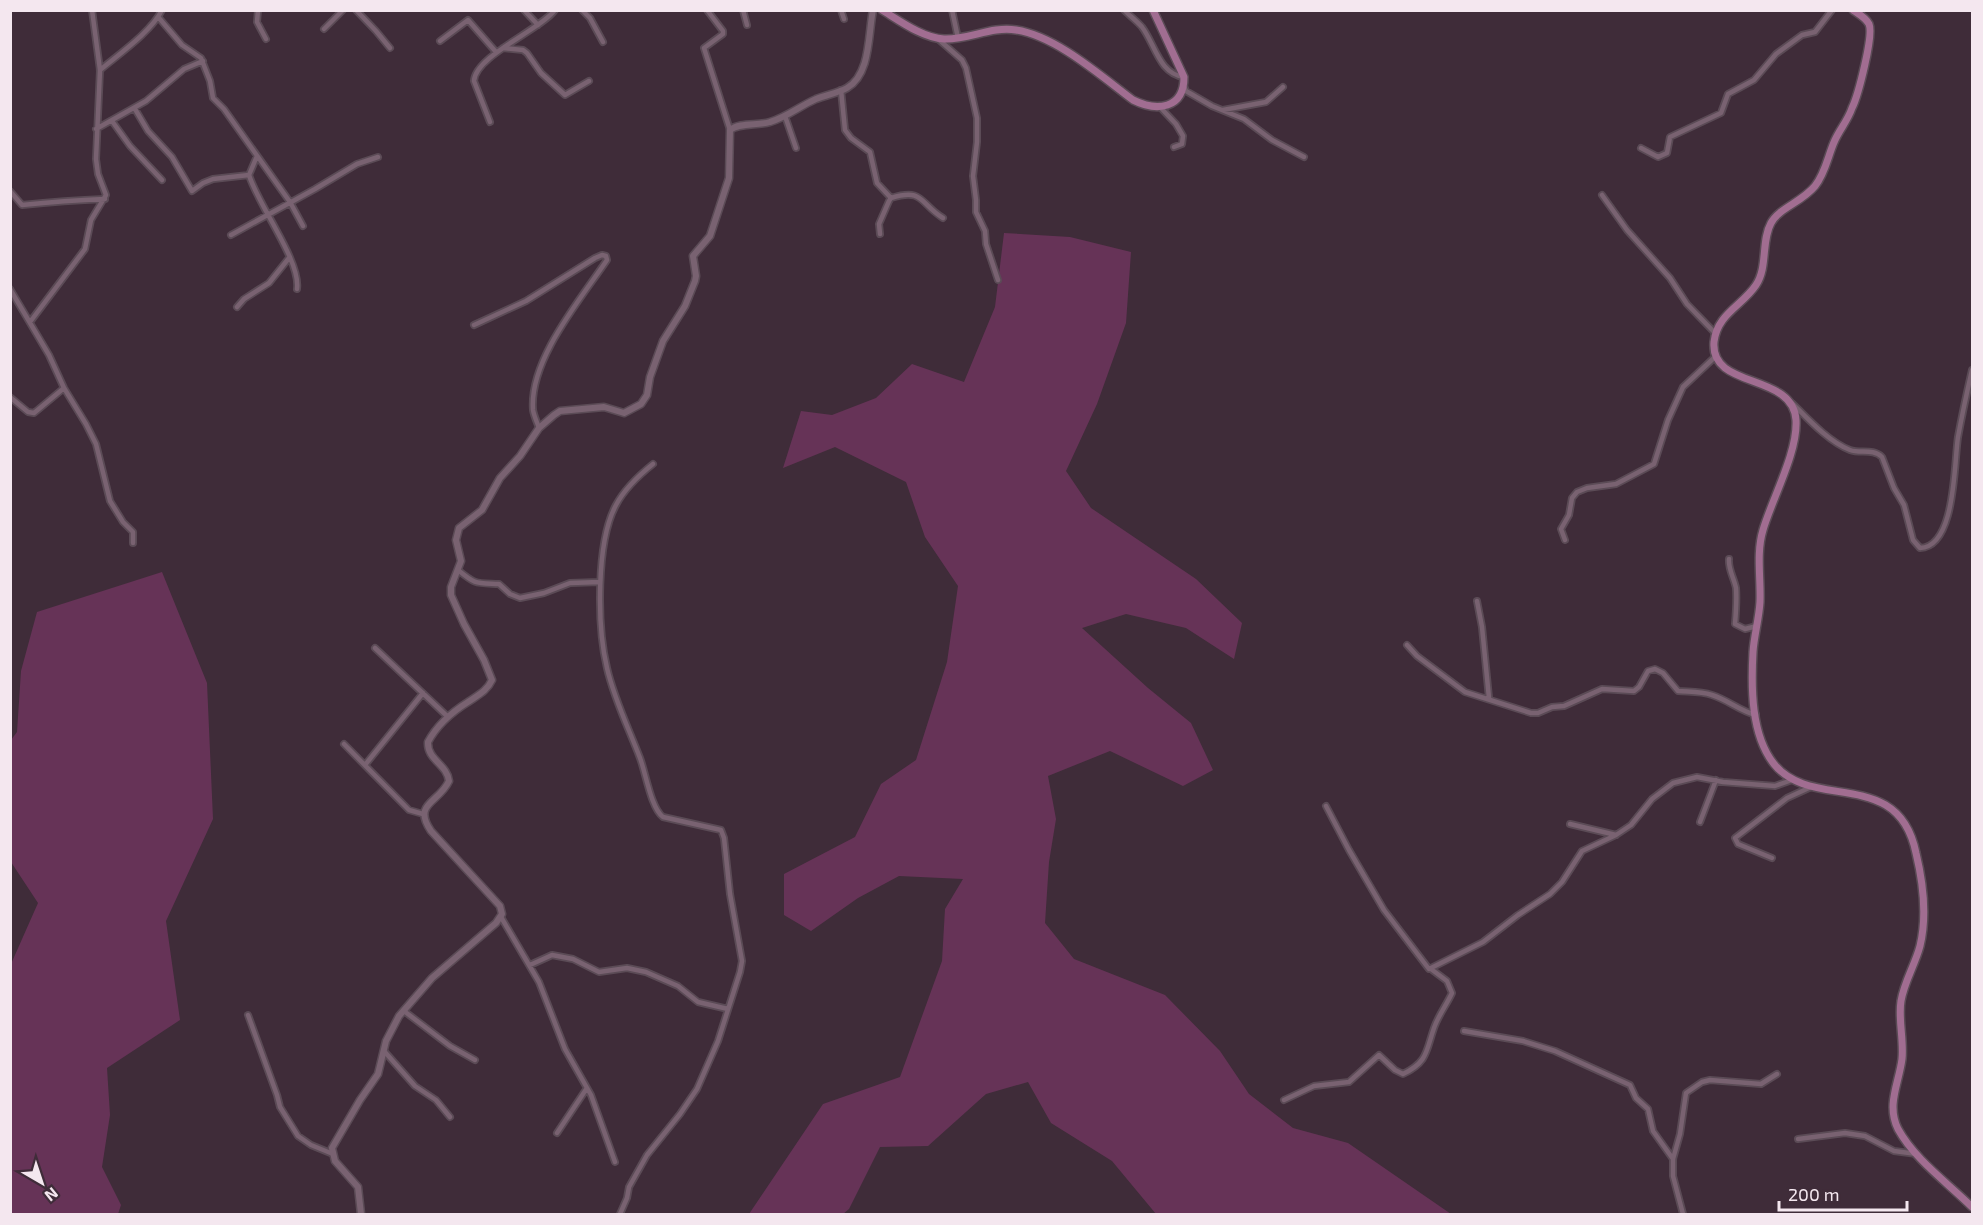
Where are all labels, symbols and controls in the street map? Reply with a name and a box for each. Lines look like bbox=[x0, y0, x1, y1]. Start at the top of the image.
north arrow bbox=[12, 1153, 72, 1213]
scale bar bbox=[1779, 1174, 1906, 1212]
text: 200 m bbox=[1788, 1183, 1840, 1205]
text: N bbox=[41, 1184, 62, 1206]

